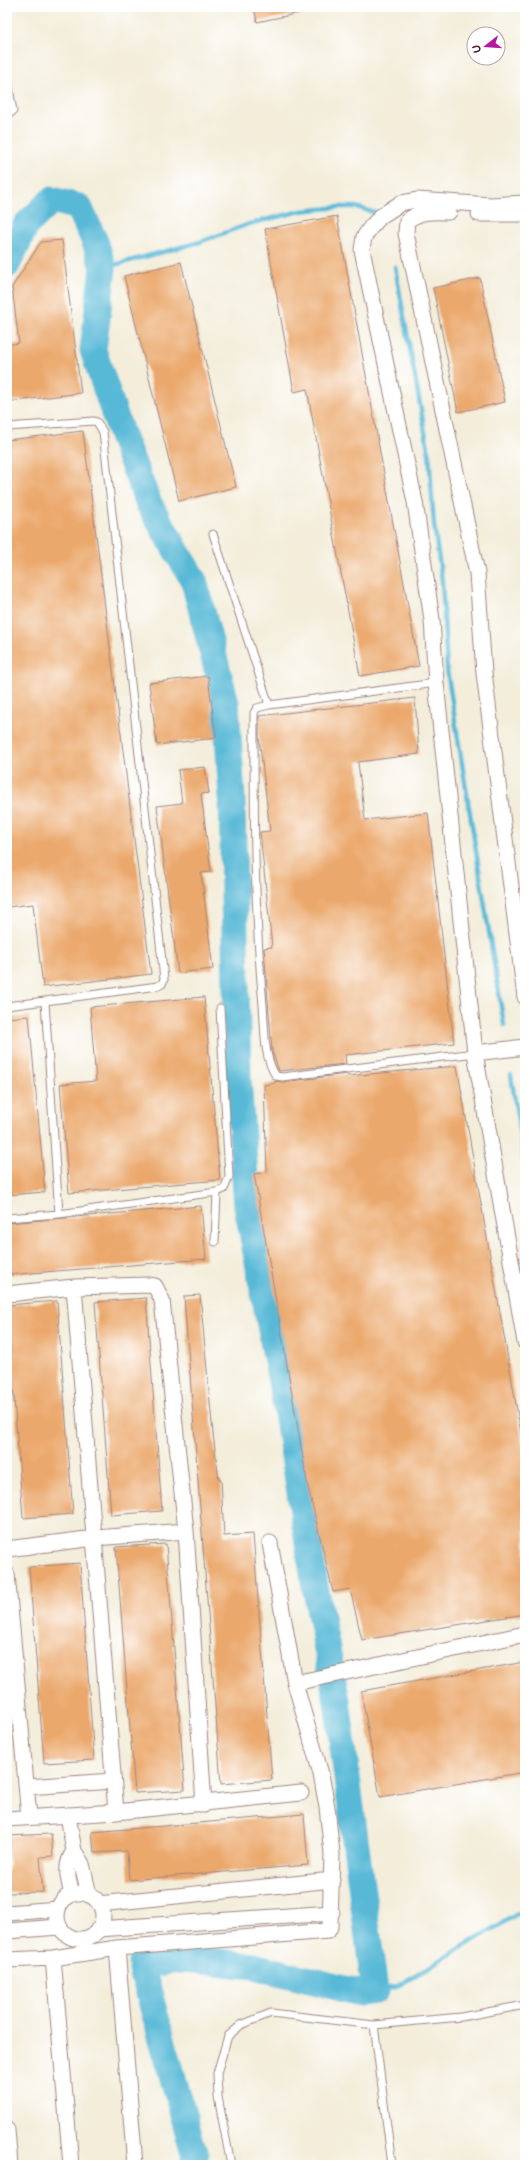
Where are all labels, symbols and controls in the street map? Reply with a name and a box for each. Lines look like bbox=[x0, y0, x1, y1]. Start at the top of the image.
north arrow bbox=[466, 26, 506, 66]
text: U bbox=[470, 43, 484, 54]

